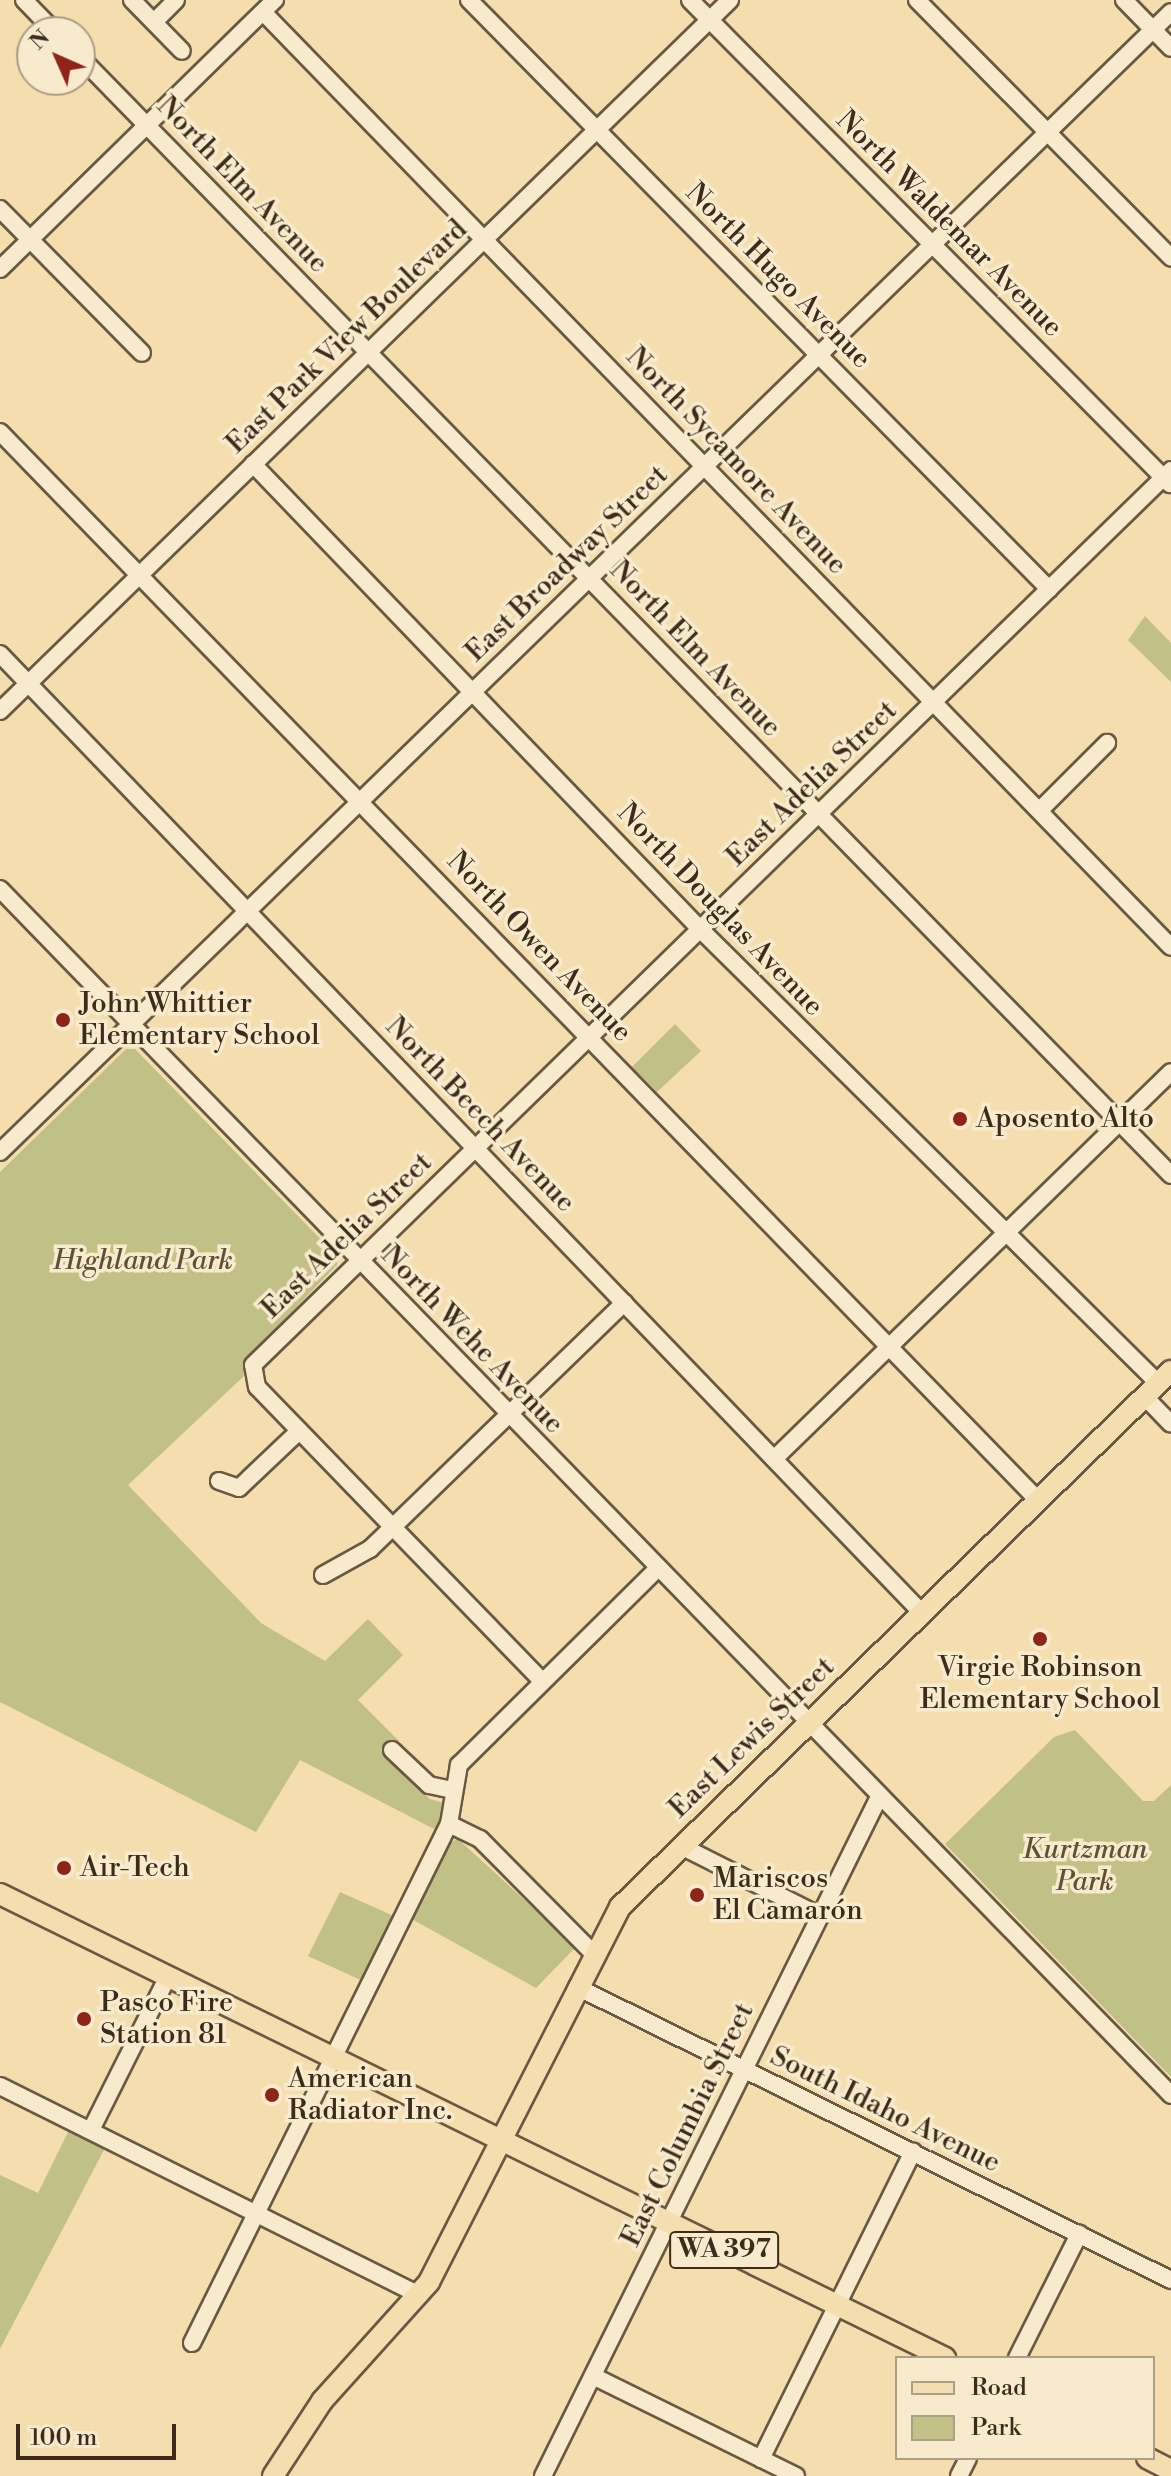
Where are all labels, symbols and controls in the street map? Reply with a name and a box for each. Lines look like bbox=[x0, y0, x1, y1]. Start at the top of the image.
north arrow bbox=[16, 16, 96, 96]
text: N bbox=[24, 24, 56, 56]
street label: North Elm Avenue bbox=[149, 90, 335, 280]
street label: North Waldemar Avenue bbox=[829, 104, 1069, 344]
street label: North Hugo Avenue bbox=[678, 176, 878, 376]
street label: East Park View Boulevard bbox=[220, 213, 474, 461]
street label: North Sycamore Avenue bbox=[619, 340, 853, 582]
street label: East Broadway Street bbox=[459, 459, 675, 669]
street label: North Elm Avenue bbox=[602, 554, 788, 744]
street label: East Adelia Street bbox=[720, 694, 904, 874]
street label: North Douglas Avenue bbox=[610, 797, 830, 1023]
street label: North Owen Avenue bbox=[439, 845, 639, 1049]
place label: John Whittier Elementary School bbox=[79, 987, 320, 1053]
street label: North Beech Avenue bbox=[378, 1010, 582, 1220]
marker: John Whittier Elementary School bbox=[54, 1011, 72, 1029]
place label: Aposento Alto bbox=[976, 1102, 1154, 1136]
marker: Aposento Alto bbox=[951, 1110, 969, 1128]
street label: East Adelia Street bbox=[255, 1146, 439, 1326]
street label: North Wehe Avenue bbox=[374, 1239, 570, 1441]
park label: Highland Park bbox=[53, 1244, 233, 1278]
marker: Virgie Robinson Elementary School bbox=[1031, 1630, 1049, 1648]
street label: East Lewis Street bbox=[662, 1651, 842, 1825]
place label: Virgie Robinson Elementary School bbox=[920, 1651, 1160, 1717]
park label: Kurtzman Park bbox=[1022, 1833, 1148, 1899]
place label: Air-Tech bbox=[80, 1851, 190, 1885]
marker: Air-Tech bbox=[55, 1859, 73, 1877]
place label: Mariscos El Camarón bbox=[713, 1862, 863, 1928]
marker: Mariscos El Camarón bbox=[688, 1886, 706, 1904]
place label: Pasco Fire Station 81 bbox=[100, 1986, 233, 2052]
street label: East Columbia Street bbox=[614, 1998, 762, 2252]
marker: Pasco Fire Station 81 bbox=[75, 2010, 93, 2028]
street label: South Idaho Avenue bbox=[765, 2040, 1005, 2180]
place label: American Radiator Inc. bbox=[288, 2062, 452, 2128]
marker: American Radiator Inc. bbox=[263, 2086, 281, 2104]
road number: WA 397 bbox=[668, 2228, 780, 2272]
legend bbox=[895, 2356, 1155, 2460]
text: Road bbox=[971, 2373, 1027, 2403]
scale bar bbox=[20, 2408, 180, 2458]
text: Park bbox=[971, 2413, 1021, 2443]
text: 100 m bbox=[30, 2423, 97, 2453]

